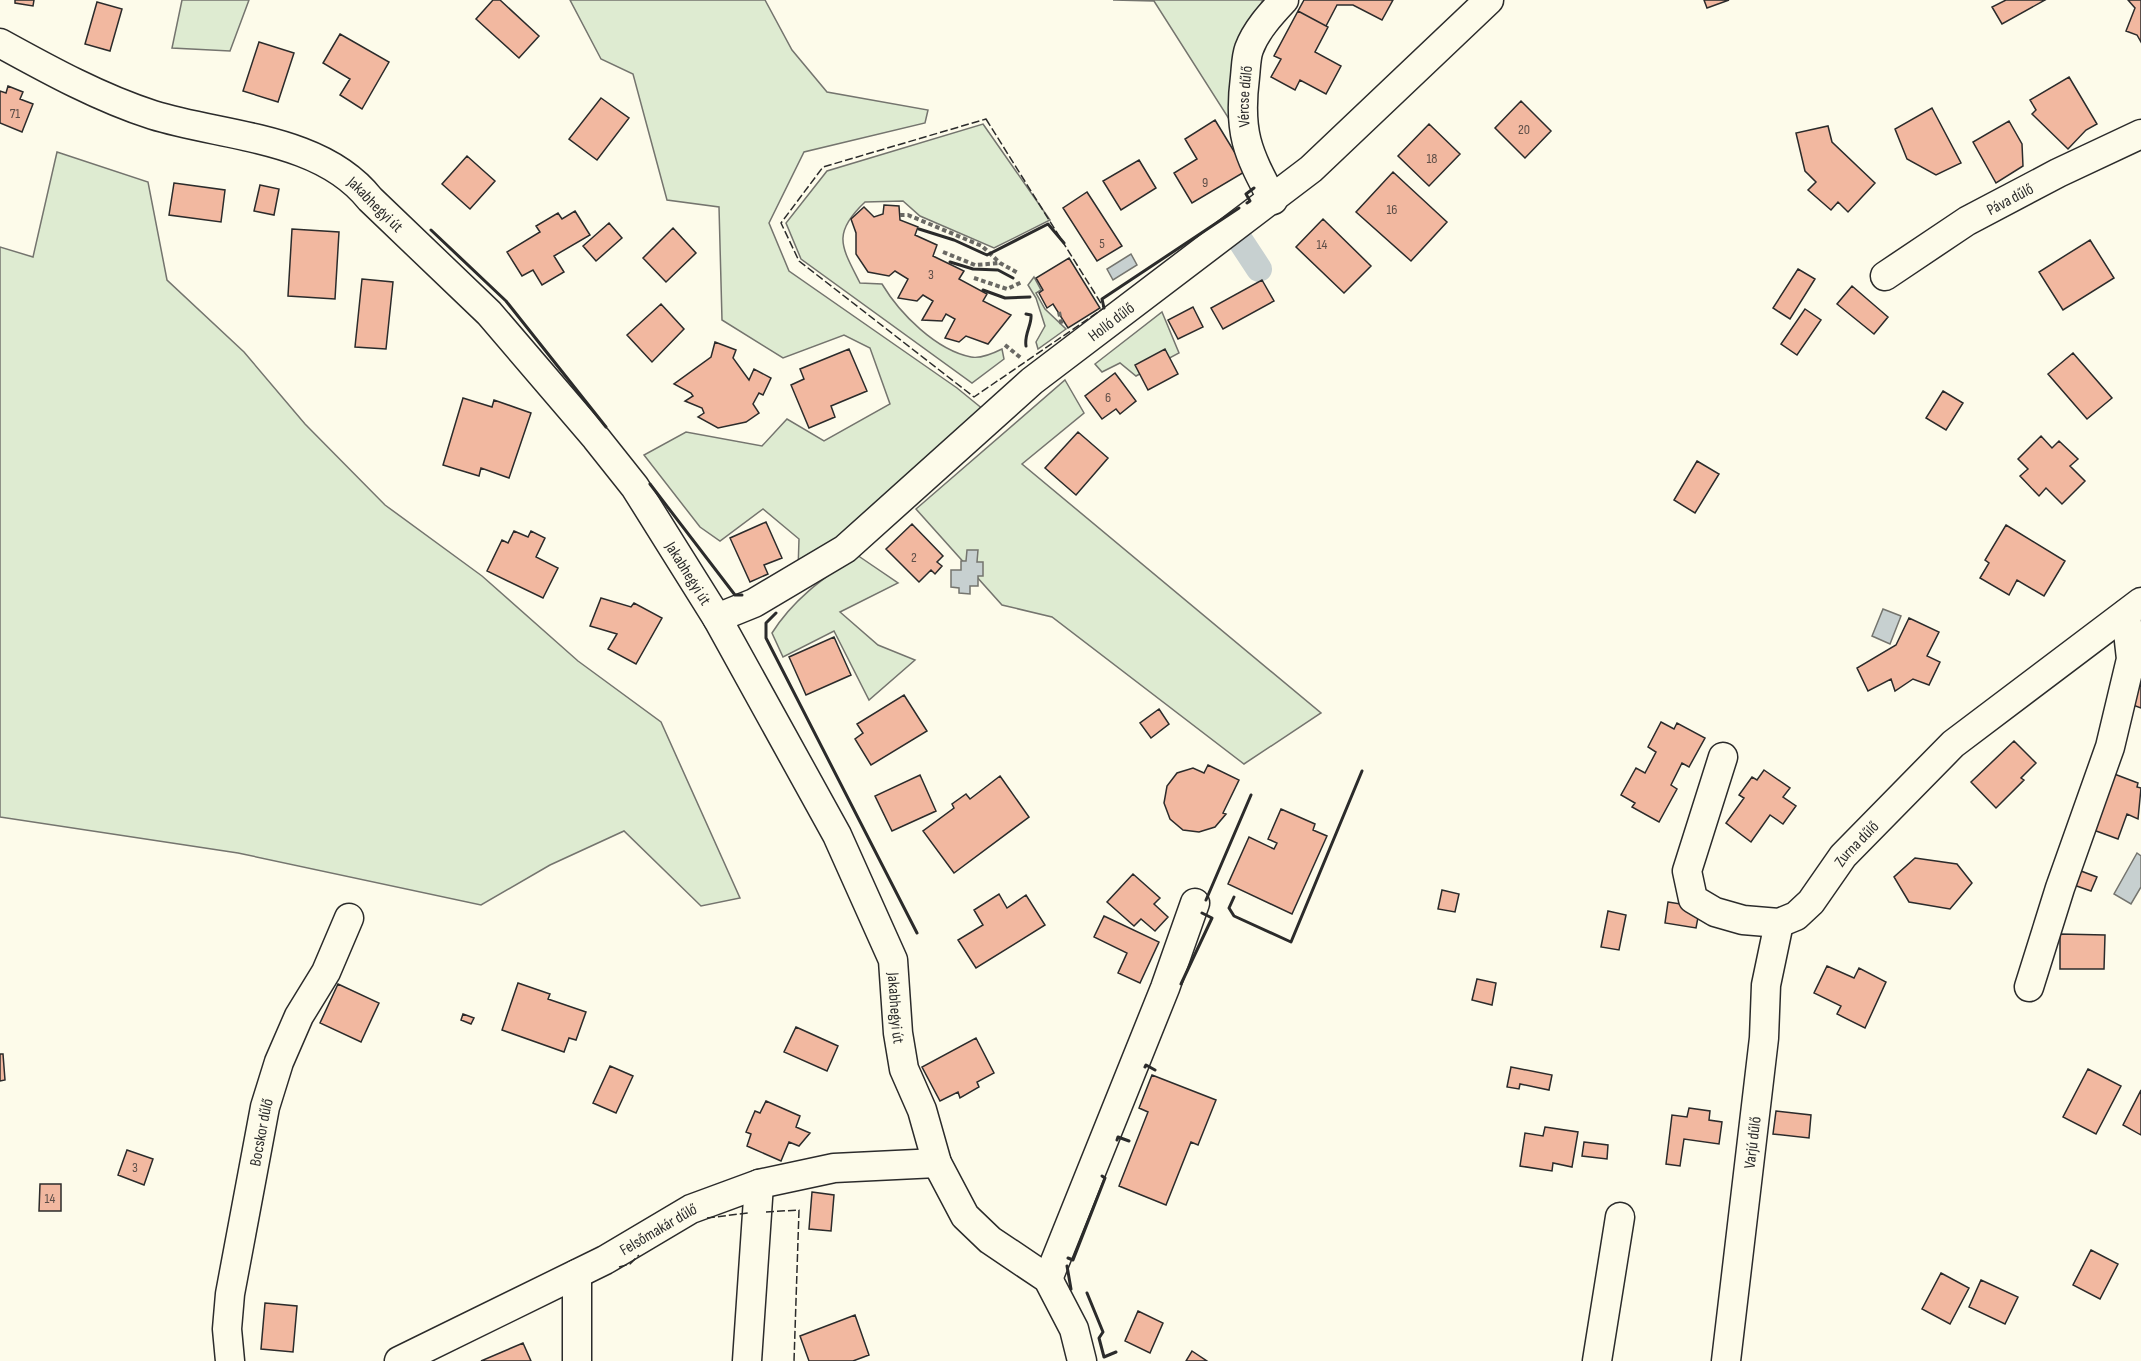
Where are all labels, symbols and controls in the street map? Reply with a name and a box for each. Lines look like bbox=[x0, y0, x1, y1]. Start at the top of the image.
street label: Vércse dűlő bbox=[1235, 65, 1257, 128]
house number: 71 bbox=[10, 105, 20, 122]
house number: 20 bbox=[1518, 121, 1530, 138]
house number: 18 bbox=[1426, 150, 1438, 167]
street label: Jakabhegyi út bbox=[342, 172, 407, 237]
house number: 9 bbox=[1202, 174, 1208, 191]
street label: Páva dűlő bbox=[1984, 180, 2037, 220]
house number: 16 bbox=[1386, 201, 1398, 218]
house number: 5 bbox=[1099, 235, 1105, 252]
house number: 14 bbox=[1317, 236, 1328, 253]
house number: 3 bbox=[928, 266, 934, 283]
street label: Holló dűlő bbox=[1085, 299, 1138, 346]
house number: 6 bbox=[1105, 389, 1111, 406]
street label: Jakabhegyi út bbox=[660, 538, 715, 609]
house number: 2 bbox=[911, 549, 917, 566]
street label: Zurna dűlő bbox=[1831, 817, 1883, 871]
street label: Jakabhegyi út bbox=[883, 971, 908, 1045]
street label: Bocskor dűlő bbox=[246, 1096, 278, 1168]
street label: Varjú dűlő bbox=[1741, 1115, 1766, 1170]
house number: 3 bbox=[132, 1159, 138, 1176]
house number: 14 bbox=[45, 1190, 56, 1207]
street label: Felsőmakár dűlő bbox=[617, 1200, 699, 1260]

